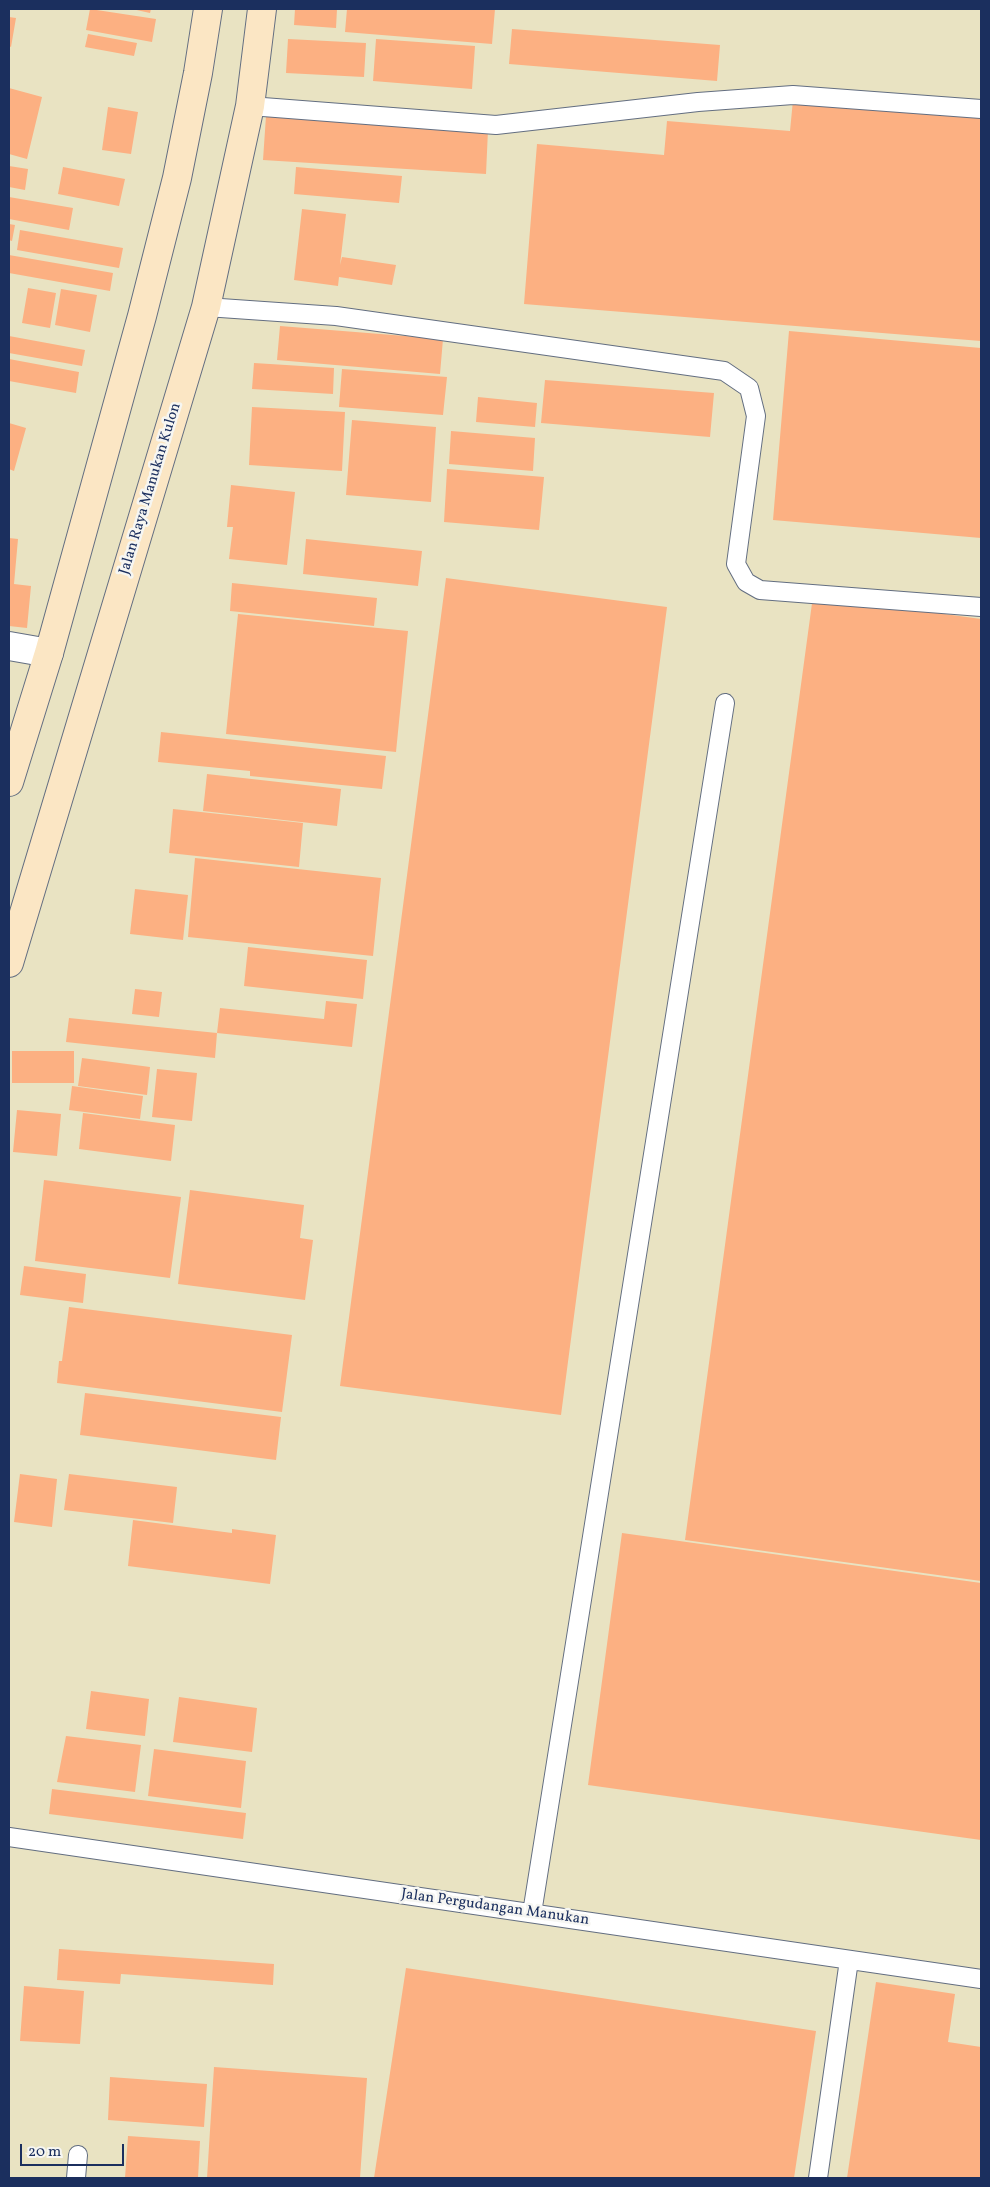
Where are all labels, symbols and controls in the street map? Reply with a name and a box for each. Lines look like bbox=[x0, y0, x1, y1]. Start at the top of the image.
street label: Jalan Raya Manukan Kulon bbox=[116, 401, 186, 577]
street label: Jalan Pergudangan Manukan bbox=[400, 1886, 590, 1930]
scale bar bbox=[22, 2134, 126, 2166]
text: 20 m bbox=[28, 2142, 61, 2163]

